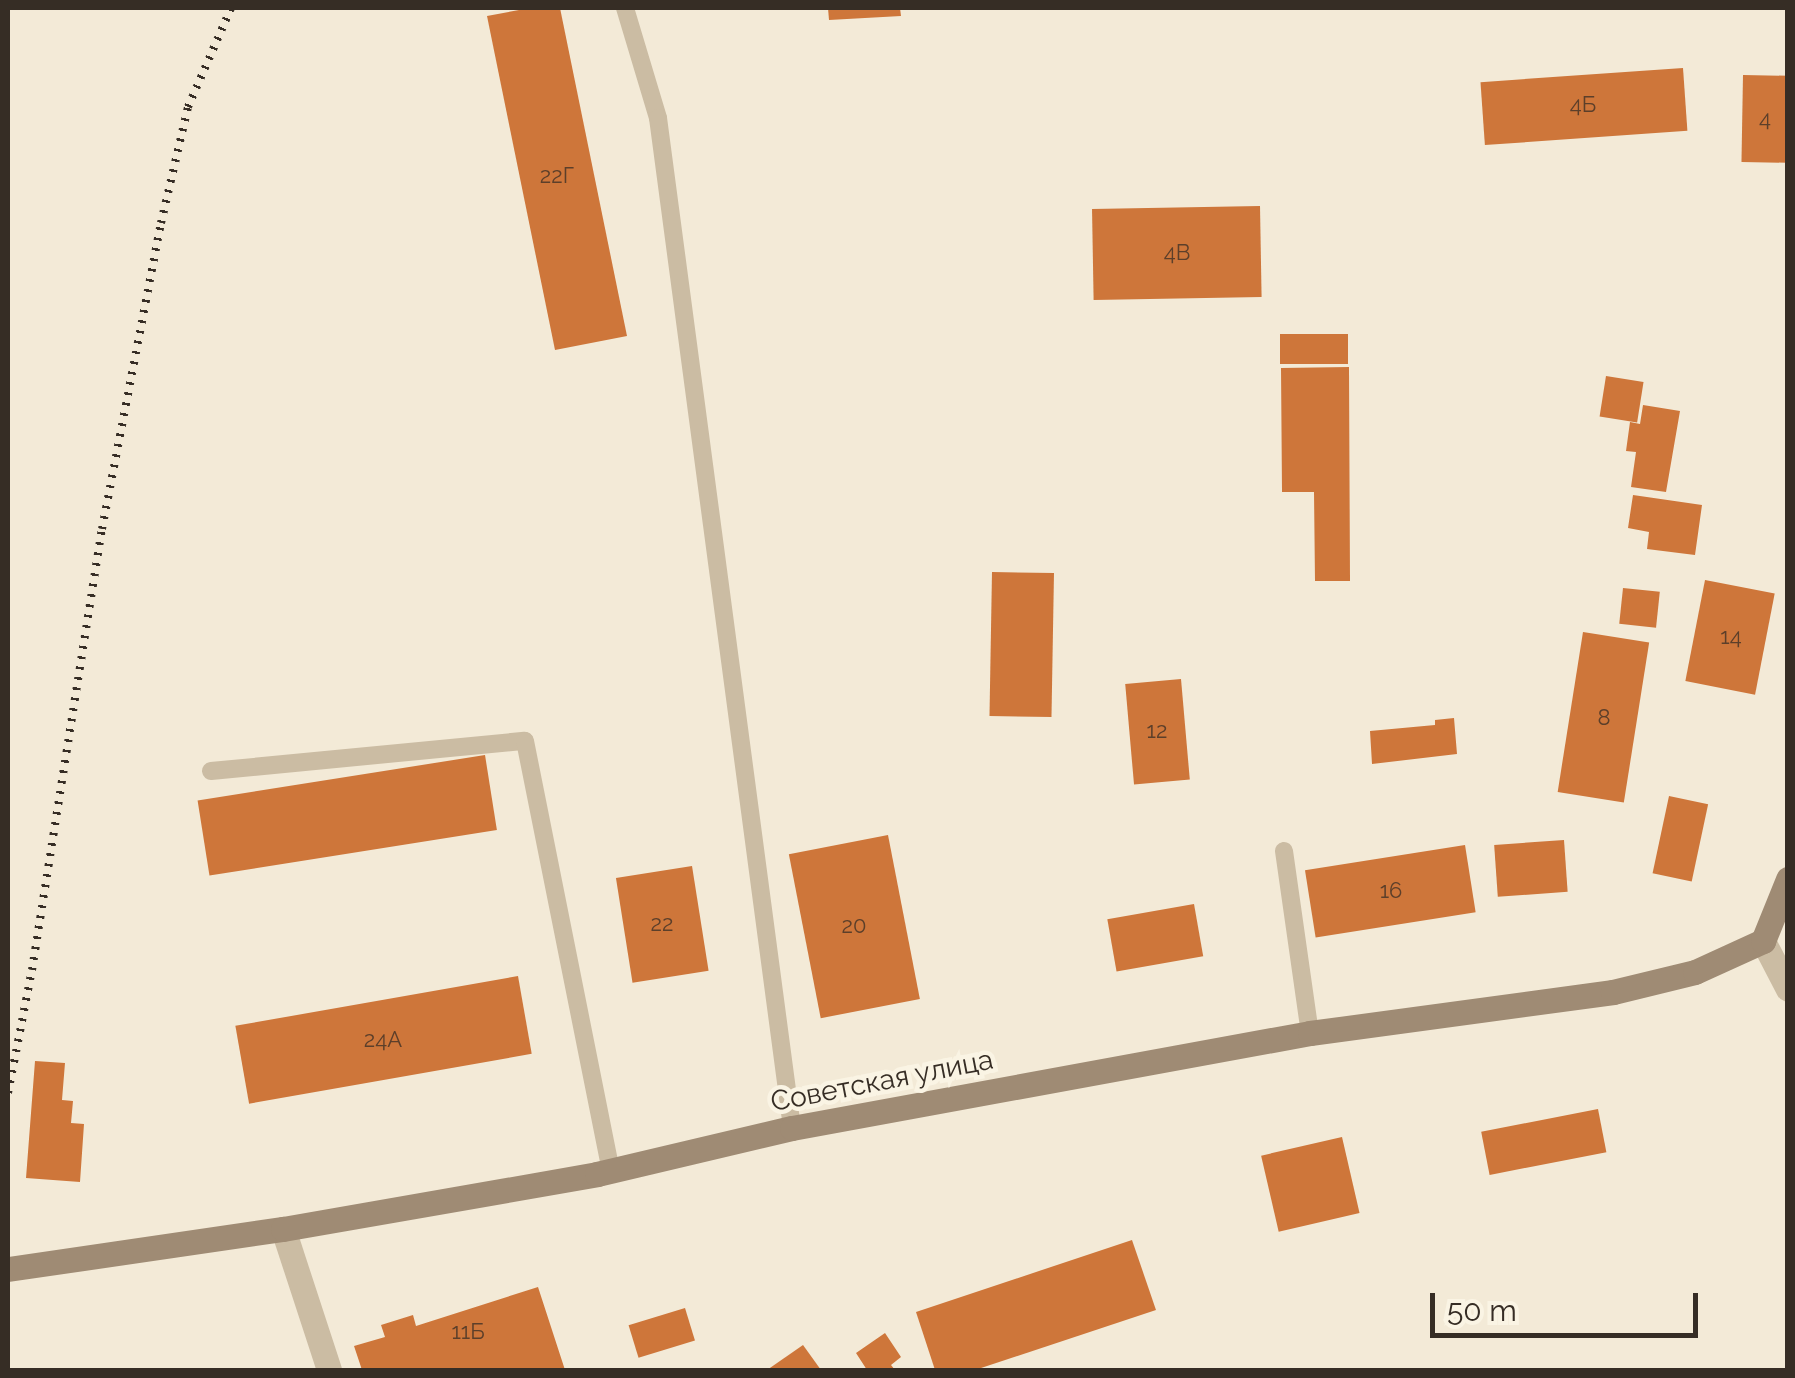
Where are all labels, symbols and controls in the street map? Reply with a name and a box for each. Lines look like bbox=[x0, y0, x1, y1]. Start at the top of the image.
house number: 4Б bbox=[1570, 92, 1596, 118]
house number: 4 bbox=[1759, 106, 1771, 132]
house number: 22Г bbox=[540, 163, 574, 189]
house number: 4В bbox=[1164, 240, 1190, 266]
house number: 14 bbox=[1720, 624, 1742, 650]
house number: 8 bbox=[1597, 705, 1611, 731]
house number: 12 bbox=[1147, 718, 1167, 744]
house number: 16 bbox=[1380, 878, 1402, 904]
house number: 22 bbox=[651, 911, 673, 937]
house number: 20 bbox=[842, 913, 866, 939]
house number: 24А bbox=[364, 1027, 402, 1053]
street label: Советская улица bbox=[768, 1043, 996, 1119]
scale bar bbox=[1435, 1273, 1702, 1335]
text: 50 m bbox=[1447, 1293, 1517, 1328]
house number: 11Б bbox=[451, 1319, 485, 1345]

